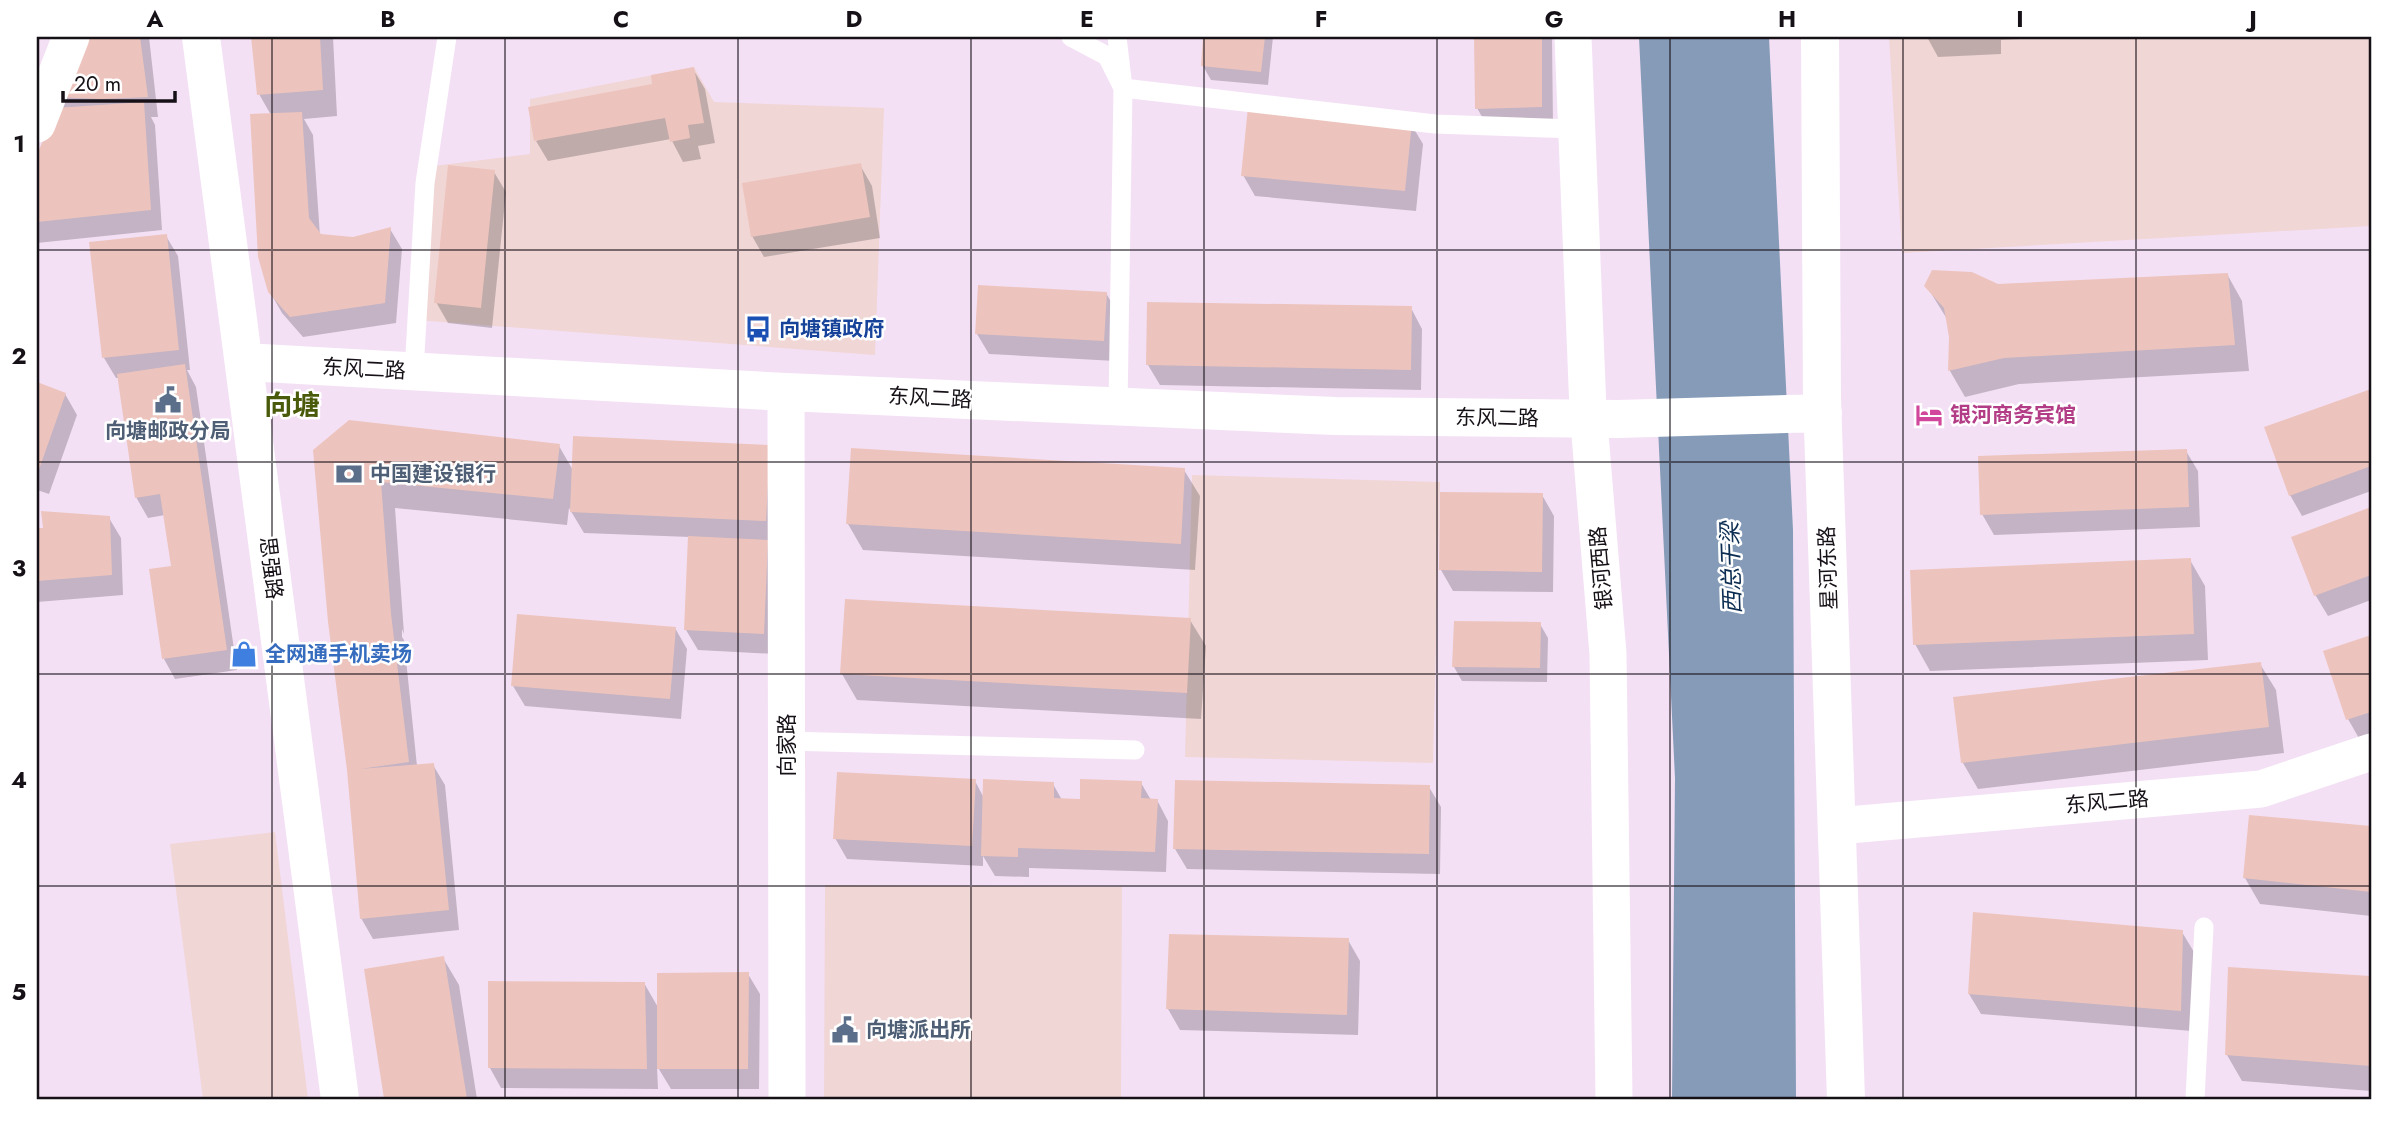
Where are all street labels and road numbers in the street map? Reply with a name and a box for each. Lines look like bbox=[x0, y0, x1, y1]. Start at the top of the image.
street label: 东风二路 bbox=[321, 352, 407, 386]
street label: 东风二路 bbox=[887, 381, 973, 415]
street label: 东风二路 bbox=[1455, 402, 1539, 434]
street label: 银河西路 bbox=[1582, 525, 1620, 611]
street label: 星河东路 bbox=[1812, 526, 1844, 610]
street label: 思强路 bbox=[252, 535, 290, 601]
street label: 向家路 bbox=[772, 714, 802, 777]
street label: 东风二路 bbox=[2064, 783, 2150, 821]

